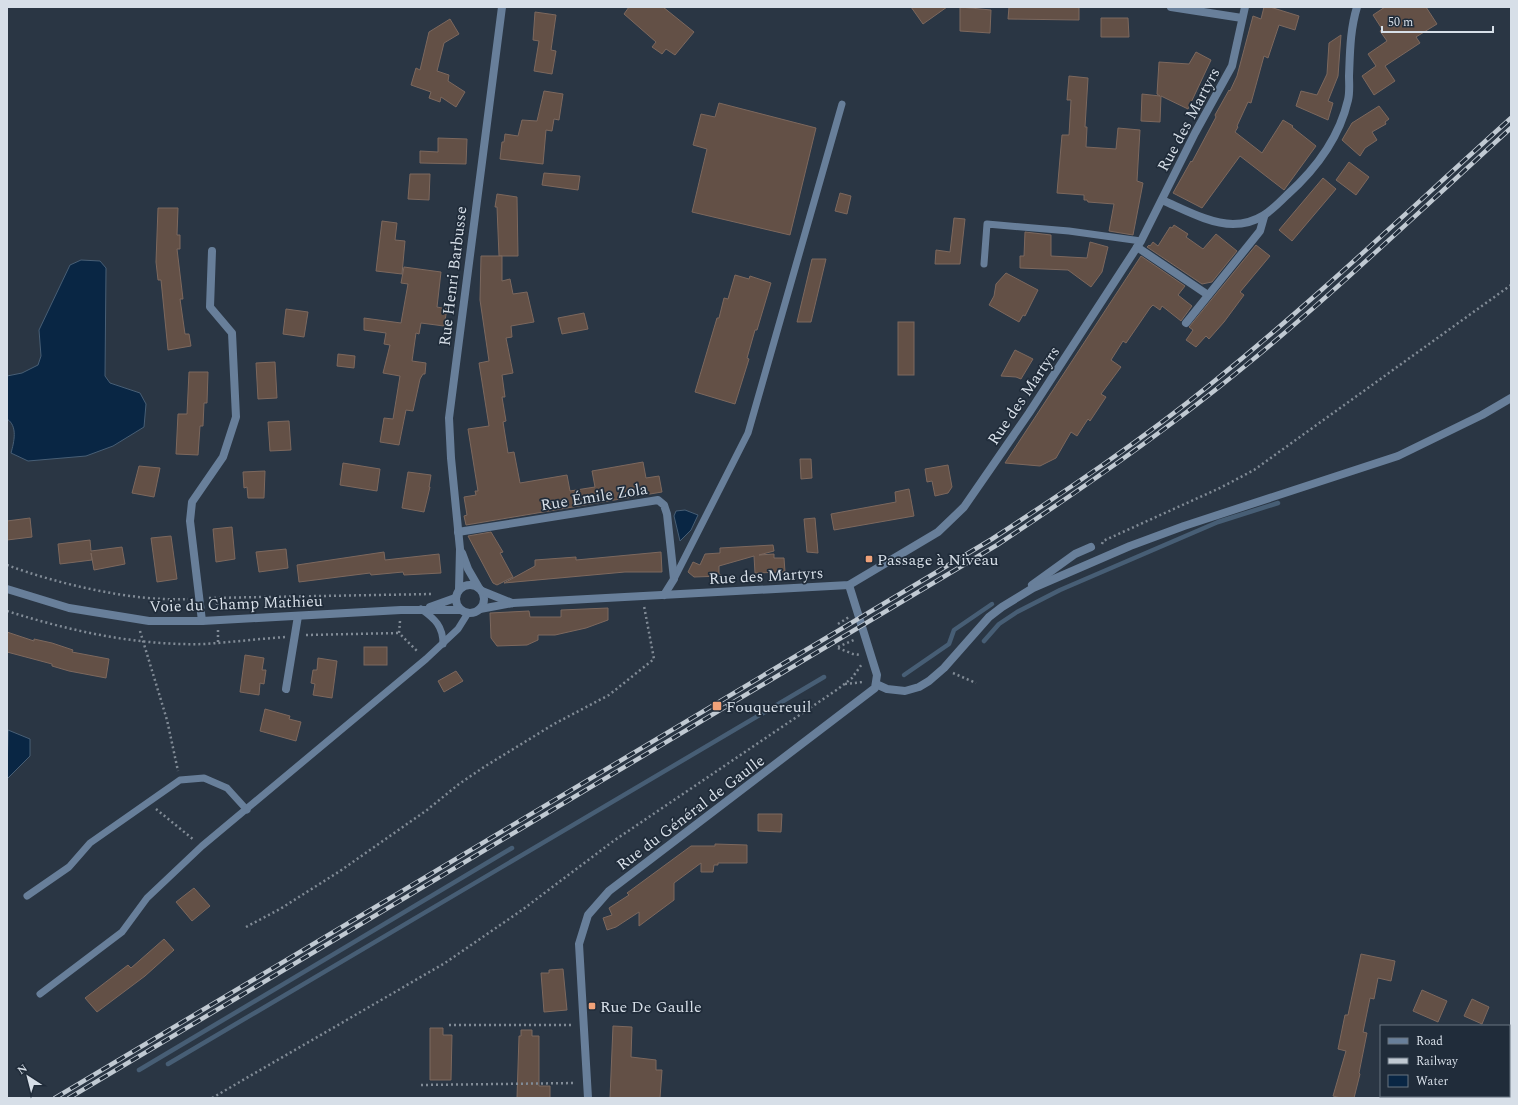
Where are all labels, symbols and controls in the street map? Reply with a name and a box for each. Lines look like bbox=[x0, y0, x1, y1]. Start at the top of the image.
scale bar bbox=[1382, 8, 1493, 34]
text: 50 m bbox=[1388, 13, 1413, 32]
street label: Rue des Martyrs bbox=[1151, 63, 1226, 176]
street label: Rue Henri Barbusse bbox=[433, 205, 473, 347]
street label: Rue des Martyrs bbox=[982, 341, 1066, 450]
street label: Rue Émile Zola bbox=[539, 477, 650, 517]
place label: Passage à Niveau bbox=[877, 548, 998, 572]
marker: Passage à Niveau bbox=[864, 554, 874, 564]
street label: Rue des Martyrs bbox=[708, 561, 824, 591]
street label: Voie du Champ Mathieu bbox=[149, 589, 323, 619]
place label: Fouquereuil bbox=[726, 695, 811, 719]
marker: Fouquereuil bbox=[711, 700, 723, 712]
street label: Rue du Général de Gaulle bbox=[611, 749, 770, 877]
place label: Rue De Gaulle bbox=[600, 995, 702, 1019]
marker: Rue De Gaulle bbox=[587, 1001, 597, 1011]
legend bbox=[1380, 1025, 1510, 1097]
text: Road bbox=[1416, 1032, 1443, 1051]
text: Railway bbox=[1416, 1052, 1459, 1071]
north arrow bbox=[8, 1057, 48, 1097]
text: N bbox=[14, 1060, 31, 1079]
text: Water bbox=[1416, 1072, 1448, 1091]

